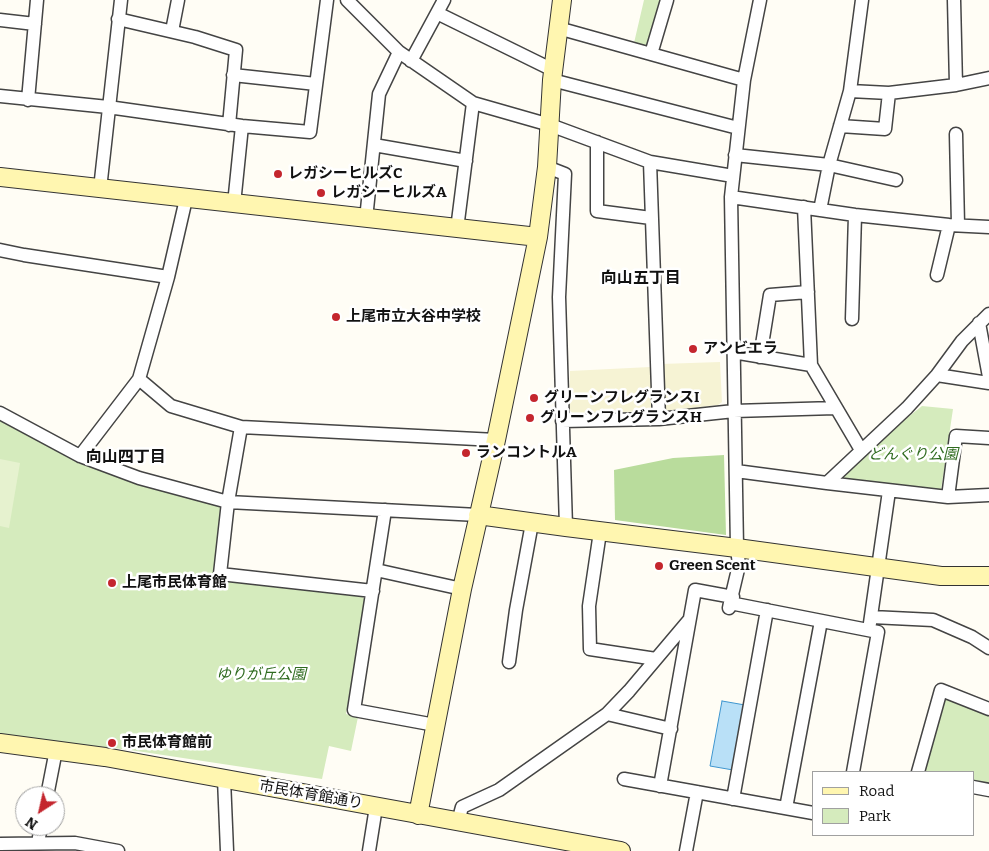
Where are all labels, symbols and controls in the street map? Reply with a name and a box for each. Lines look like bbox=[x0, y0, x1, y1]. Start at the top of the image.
place label: レガシーヒルズC bbox=[288, 165, 402, 183]
marker: レガシーヒルズC bbox=[272, 168, 284, 180]
place label: レガシーヒルズA bbox=[331, 184, 447, 202]
marker: レガシーヒルズA bbox=[315, 187, 327, 199]
district label: 向山五丁目 bbox=[601, 269, 681, 289]
place label: 上尾市立大谷中学校 bbox=[346, 308, 481, 326]
marker: 上尾市立大谷中学校 bbox=[330, 311, 342, 323]
place label: アンビエラ bbox=[703, 340, 778, 358]
marker: アンビエラ bbox=[687, 343, 699, 355]
place label: グリーンフレグランスI bbox=[544, 389, 699, 407]
marker: グリーンフレグランスI bbox=[528, 392, 540, 404]
place label: グリーンフレグランスH bbox=[540, 409, 702, 427]
marker: グリーンフレグランスH bbox=[524, 412, 536, 424]
place label: ランコントルA bbox=[476, 444, 577, 462]
park label: どんぐり公園 bbox=[868, 446, 958, 464]
marker: ランコントルA bbox=[460, 447, 472, 459]
district label: 向山四丁目 bbox=[86, 448, 166, 468]
place label: Green Scent bbox=[669, 557, 756, 575]
marker: Green Scent bbox=[653, 560, 665, 572]
place label: 上尾市民体育館 bbox=[122, 574, 227, 592]
marker: 上尾市民体育館 bbox=[106, 577, 118, 589]
park label: ゆりが丘公園 bbox=[216, 666, 306, 684]
place label: 市民体育館前 bbox=[122, 734, 212, 752]
marker: 市民体育館前 bbox=[106, 737, 118, 749]
legend bbox=[812, 771, 974, 836]
street label: 市民体育館通り bbox=[258, 777, 364, 813]
text: Road bbox=[859, 782, 894, 800]
north arrow bbox=[15, 786, 65, 836]
text: Park bbox=[859, 807, 891, 825]
text: N bbox=[22, 813, 41, 833]

